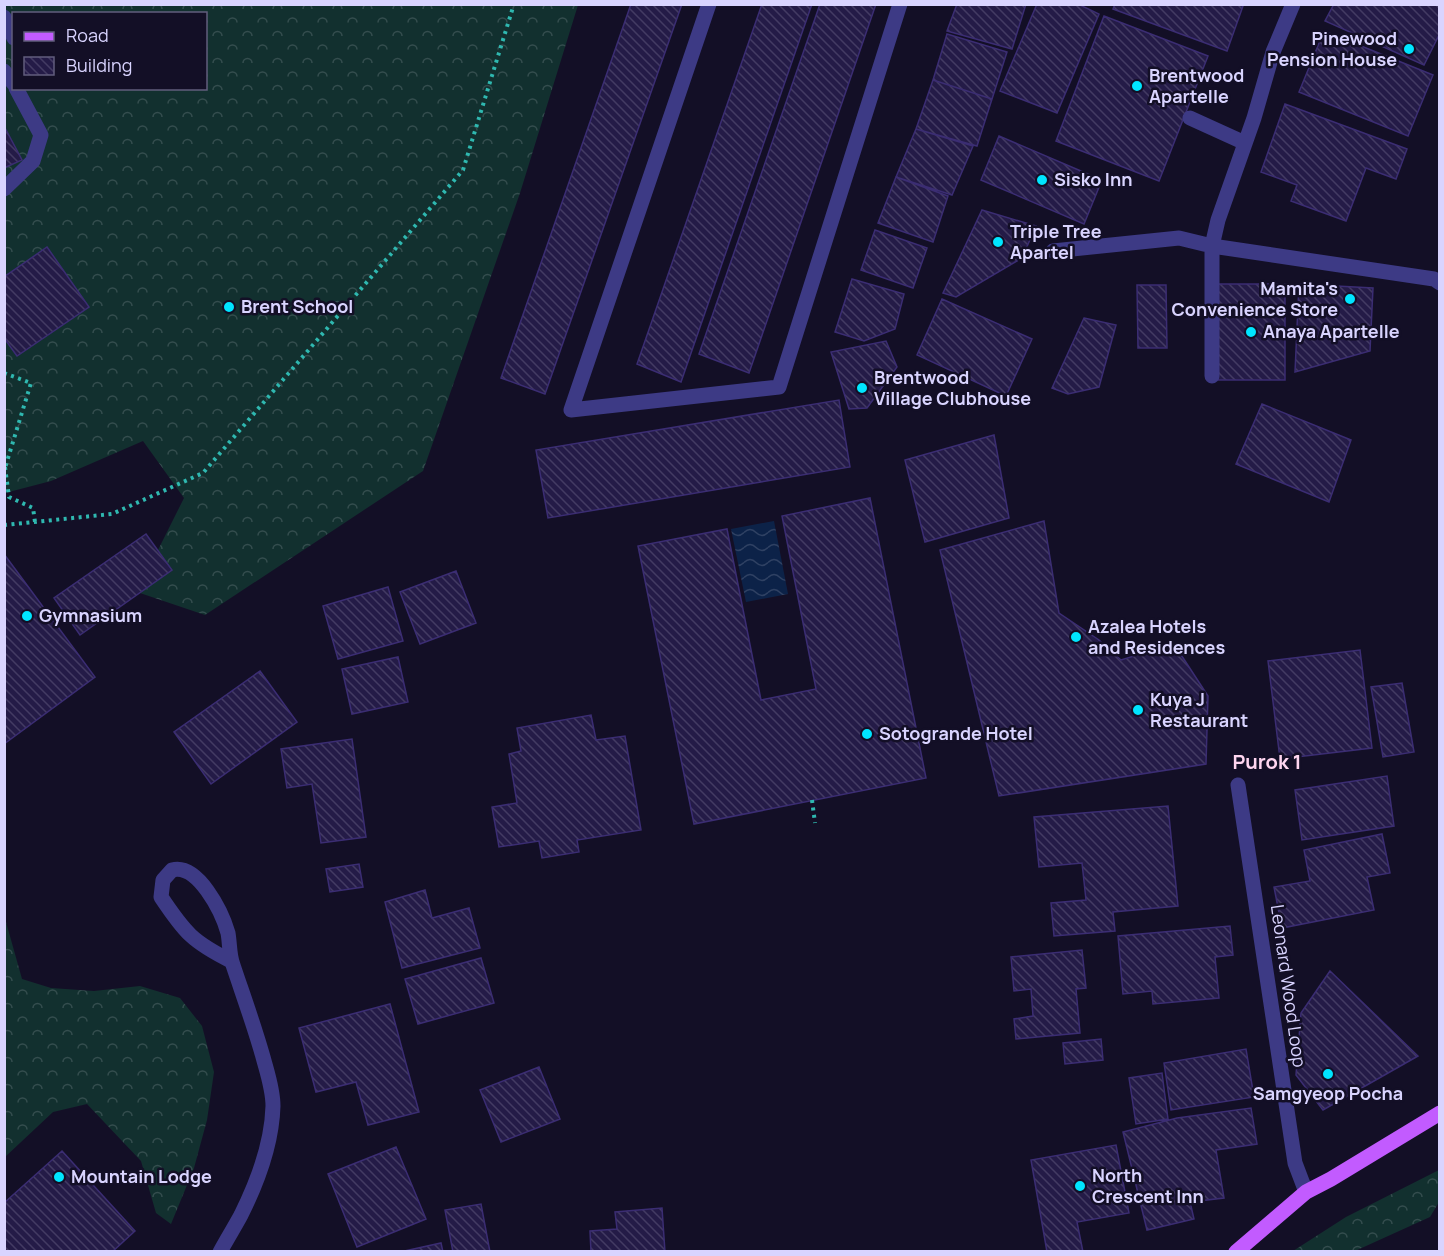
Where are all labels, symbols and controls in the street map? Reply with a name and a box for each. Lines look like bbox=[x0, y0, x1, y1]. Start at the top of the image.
legend bbox=[12, 12, 207, 90]
text: Road bbox=[66, 23, 109, 47]
place label: Pinewood Pension House bbox=[1267, 26, 1397, 71]
marker: Pinewood Pension House bbox=[1402, 42, 1416, 56]
text: Building bbox=[66, 53, 132, 77]
place label: Brentwood Apartelle bbox=[1149, 63, 1244, 108]
marker: Brentwood Apartelle bbox=[1130, 79, 1144, 93]
place label: Sisko Inn bbox=[1054, 167, 1132, 191]
marker: Sisko Inn bbox=[1035, 173, 1049, 187]
place label: Triple Tree Apartel bbox=[1010, 219, 1102, 264]
marker: Triple Tree Apartel bbox=[991, 235, 1005, 249]
place label: Mamita's Convenience Store bbox=[1172, 276, 1338, 321]
marker: Mamita's Convenience Store bbox=[1343, 292, 1357, 306]
place label: Brent School bbox=[241, 294, 353, 318]
marker: Brent School bbox=[222, 300, 236, 314]
place label: Anaya Apartelle bbox=[1263, 319, 1400, 343]
marker: Anaya Apartelle bbox=[1244, 325, 1258, 339]
place label: Brentwood Village Clubhouse bbox=[874, 365, 1031, 410]
marker: Brentwood Village Clubhouse bbox=[855, 381, 869, 395]
place label: Gymnasium bbox=[39, 603, 142, 627]
marker: Gymnasium bbox=[20, 609, 34, 623]
place label: Azalea Hotels and Residences bbox=[1088, 614, 1225, 659]
marker: Azalea Hotels and Residences bbox=[1069, 630, 1083, 644]
place label: Kuya J Restaurant bbox=[1150, 687, 1248, 732]
marker: Kuya J Restaurant bbox=[1131, 703, 1145, 717]
place label: Sotogrande Hotel bbox=[879, 721, 1033, 745]
marker: Sotogrande Hotel bbox=[860, 727, 874, 741]
district label: Purok 1 bbox=[1233, 748, 1301, 775]
street label: Leonard Wood Loop bbox=[1266, 903, 1312, 1069]
marker: Samgyeop Pocha bbox=[1321, 1067, 1335, 1081]
place label: Samgyeop Pocha bbox=[1253, 1081, 1403, 1105]
place label: North Crescent Inn bbox=[1092, 1163, 1204, 1208]
place label: Mountain Lodge bbox=[71, 1164, 212, 1188]
marker: Mountain Lodge bbox=[52, 1170, 66, 1184]
marker: North Crescent Inn bbox=[1073, 1179, 1087, 1193]

